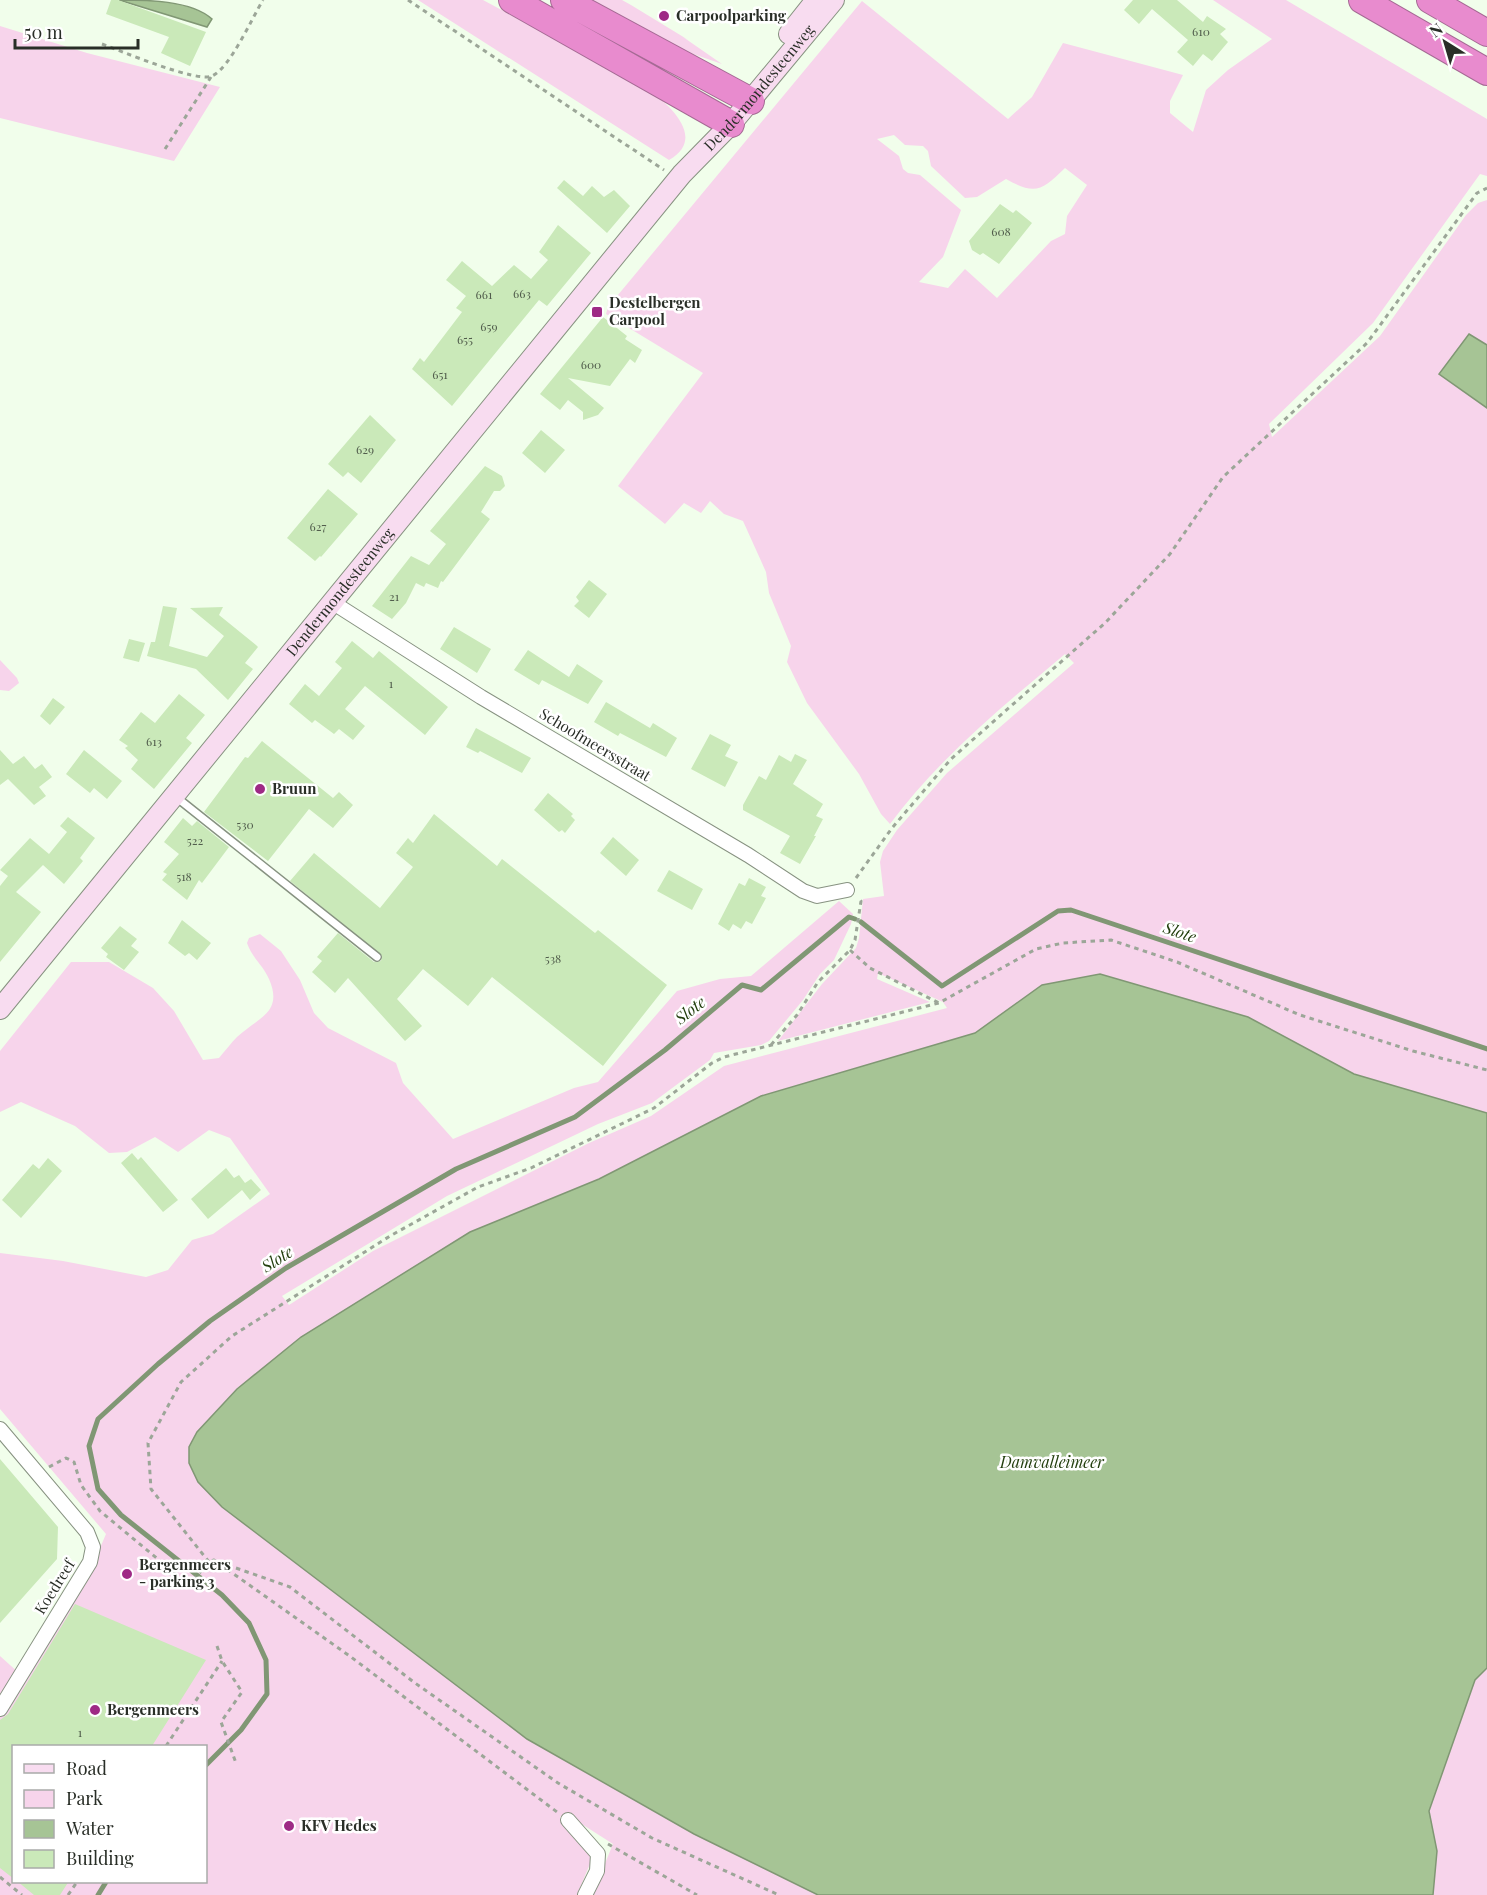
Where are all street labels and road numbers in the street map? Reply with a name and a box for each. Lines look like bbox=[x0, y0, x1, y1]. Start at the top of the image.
street label: Dendermondesteenweg bbox=[699, 20, 818, 155]
street label: Dendermondesteenweg bbox=[281, 523, 398, 660]
street label: Schoofmeersstraat bbox=[536, 703, 655, 786]
street label: Koedreef bbox=[30, 1554, 79, 1618]

